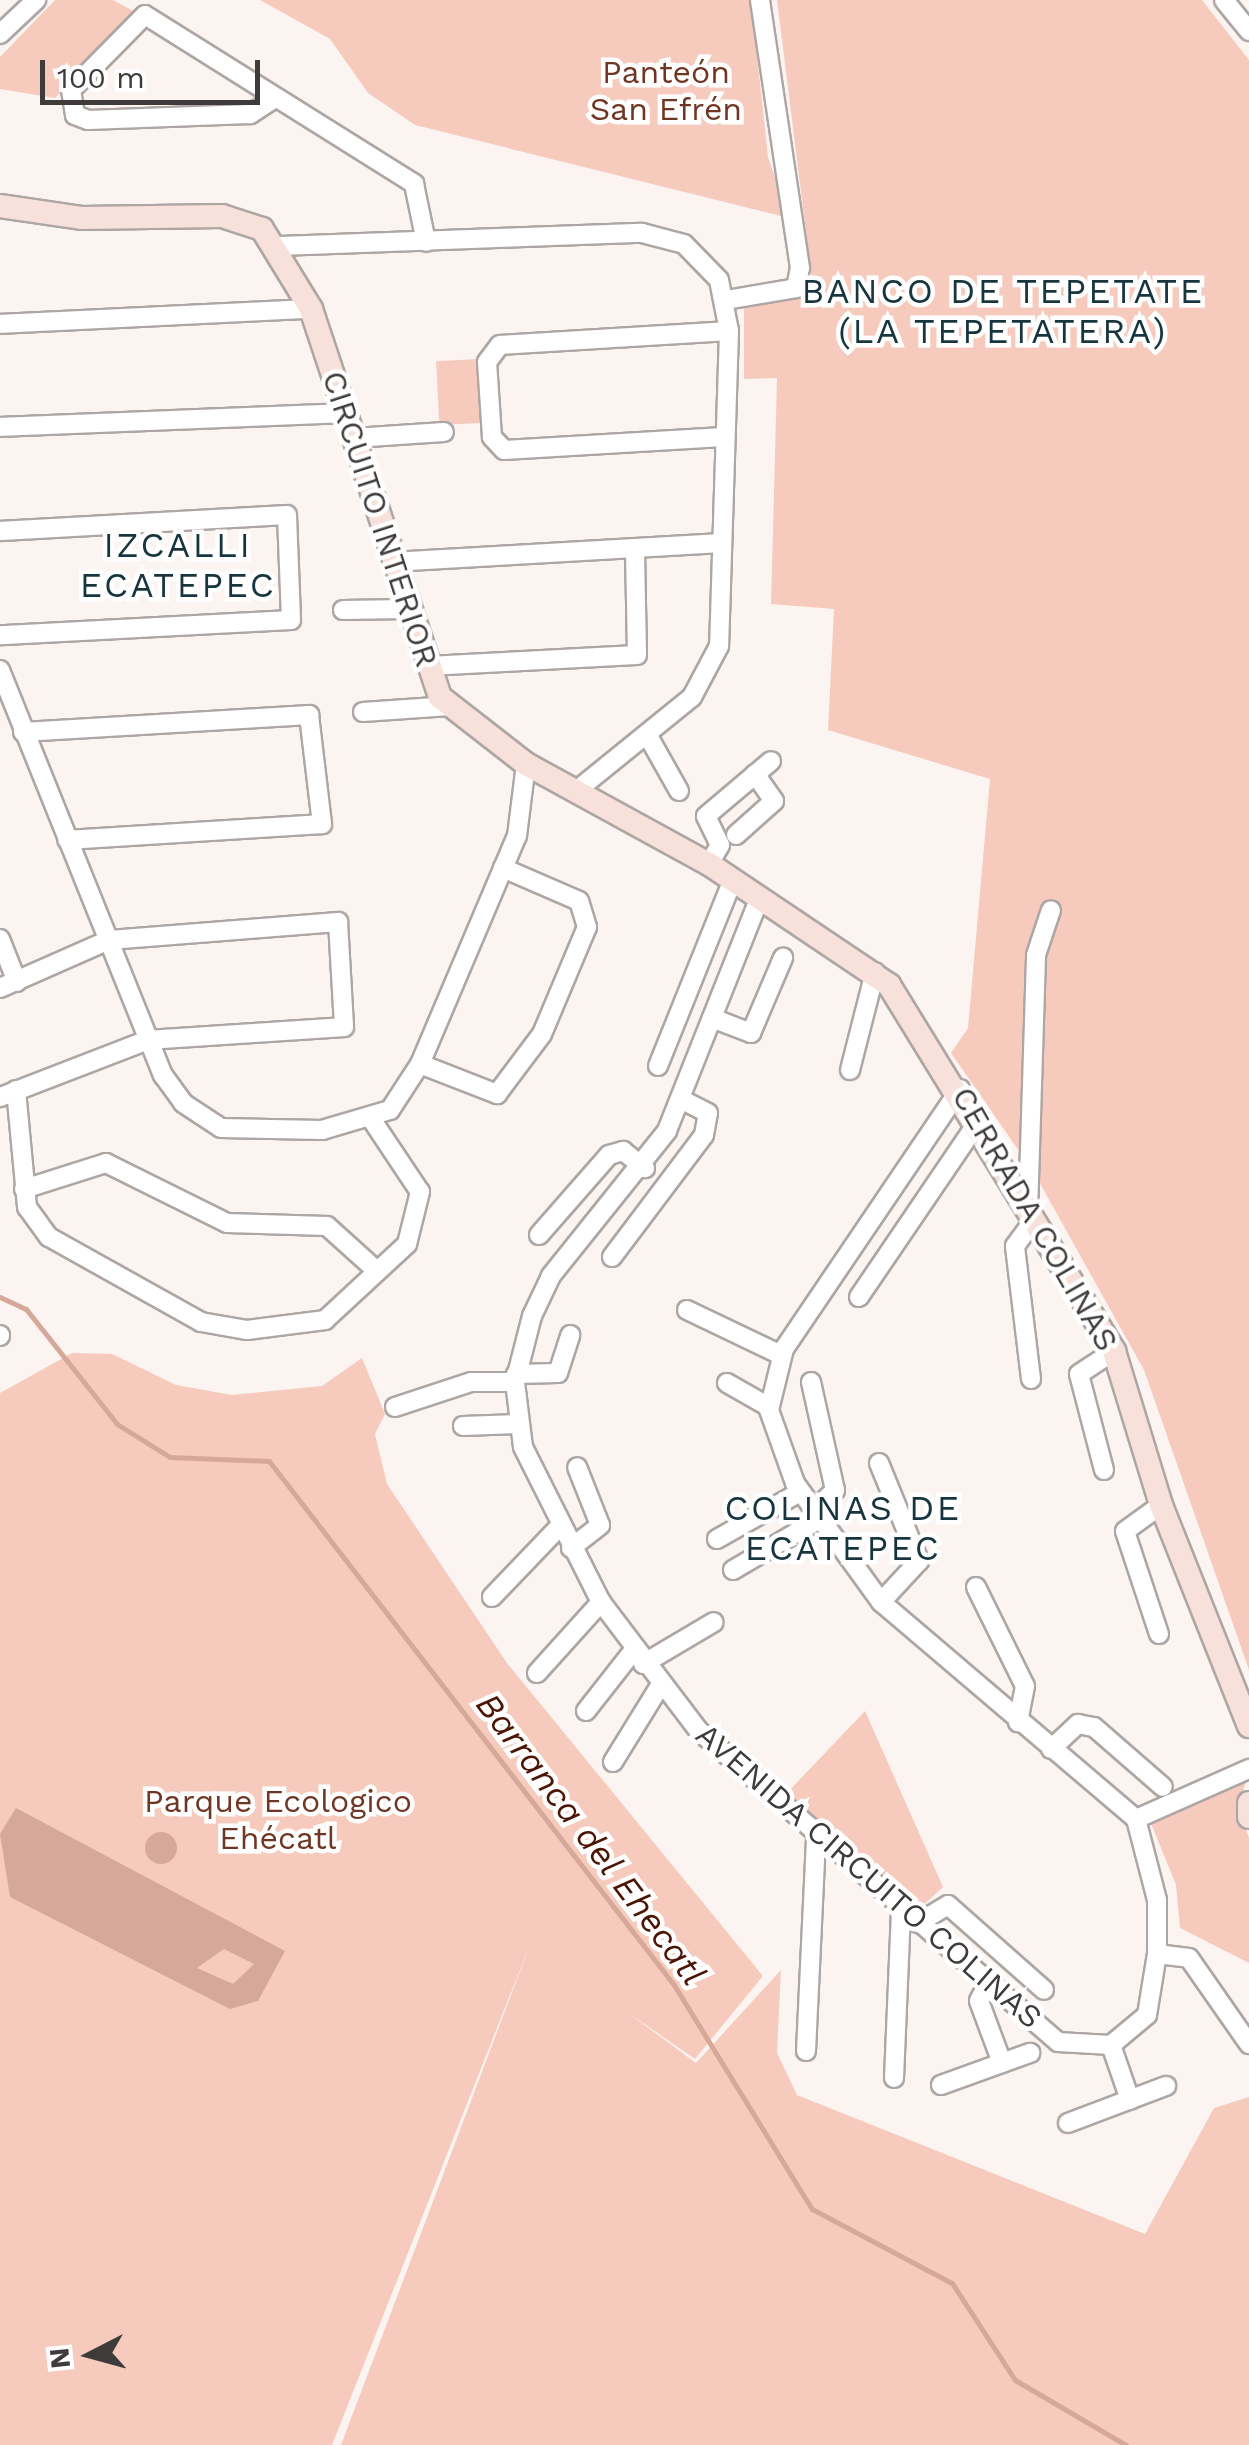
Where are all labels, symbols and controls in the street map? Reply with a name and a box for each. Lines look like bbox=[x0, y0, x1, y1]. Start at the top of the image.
scale bar bbox=[45, 40, 265, 102]
park label: Panteón San Efrén bbox=[590, 54, 742, 129]
text: 100 m bbox=[57, 60, 145, 95]
district label: BANCO DE TEPETATE (LA TEPETATERA) bbox=[801, 270, 1205, 352]
street label: CIRCUITO INTERIOR bbox=[314, 366, 446, 672]
district label: IZCALLI ECATEPEC bbox=[80, 524, 276, 606]
street label: CERRADA COLINAS bbox=[943, 1080, 1127, 1358]
district label: COLINAS DE ECATEPEC bbox=[725, 1487, 961, 1569]
water label: Barranca del Ehecatl bbox=[467, 1684, 715, 1994]
street label: AVENIDA CIRCUITO COLINAS bbox=[688, 1715, 1050, 2037]
park label: Parque Ecologico Ehécatl bbox=[144, 1783, 412, 1858]
north arrow bbox=[40, 2305, 140, 2405]
text: N bbox=[42, 2346, 77, 2370]

